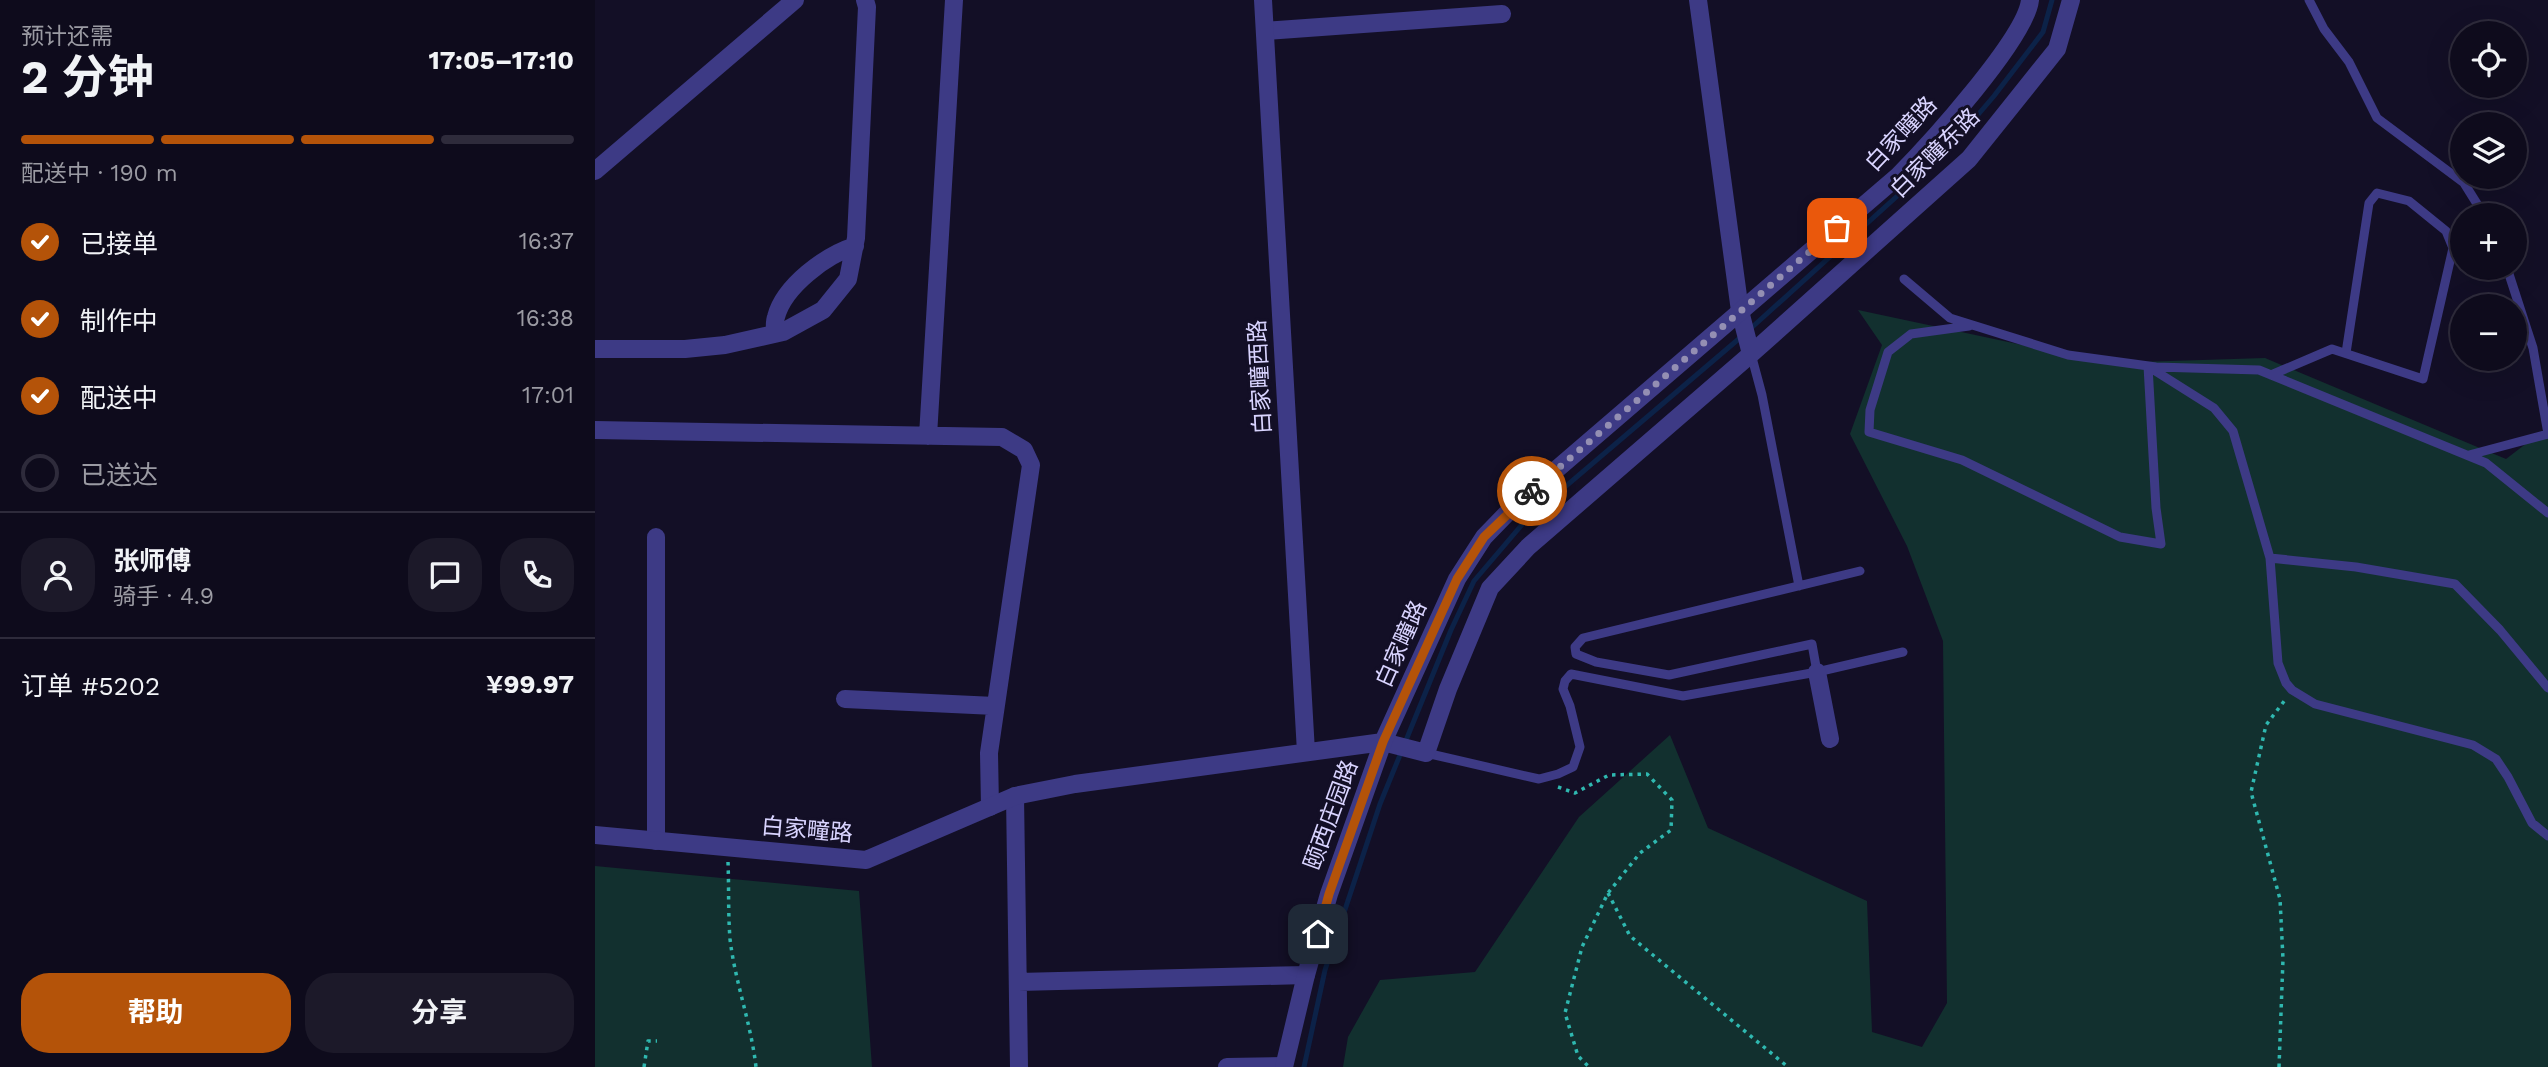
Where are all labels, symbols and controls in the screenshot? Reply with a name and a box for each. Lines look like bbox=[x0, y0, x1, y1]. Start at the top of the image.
map controls bbox=[2450, 21, 2527, 371]
button: locate bbox=[2450, 21, 2527, 98]
text: 预计还需 bbox=[21, 23, 113, 50]
text: 17:05–17:10 bbox=[429, 45, 574, 75]
text: 2 分钟 bbox=[21, 50, 154, 104]
street label: 白家疃路 bbox=[1860, 91, 1942, 177]
street label: 白家疃东路 bbox=[1885, 103, 1985, 203]
button: layers bbox=[2450, 112, 2527, 189]
text: 配送中 · 190 m bbox=[21, 160, 178, 187]
pin bbox=[1807, 198, 1867, 258]
button: + bbox=[2450, 203, 2527, 280]
icon: bag bbox=[1818, 209, 1856, 247]
icon: check bbox=[21, 223, 59, 261]
text: 16:37 bbox=[519, 228, 574, 255]
text: 已接单 bbox=[80, 229, 158, 259]
button: − bbox=[2450, 294, 2527, 371]
icon: check bbox=[21, 300, 59, 338]
text: 16:38 bbox=[517, 305, 574, 332]
text: 制作中 bbox=[80, 306, 158, 336]
street label: 白家疃西路 bbox=[1244, 319, 1276, 435]
icon: check bbox=[21, 377, 59, 415]
text: 17:01 bbox=[522, 382, 574, 409]
text: 配送中 bbox=[80, 383, 158, 413]
courier bbox=[1497, 456, 1567, 526]
text: 已送达 bbox=[80, 460, 158, 490]
icon: bike bbox=[1513, 472, 1551, 510]
button: person bbox=[21, 538, 95, 612]
button: chat bbox=[408, 538, 482, 612]
button: phone bbox=[500, 538, 574, 612]
text: 张师傅 bbox=[113, 546, 191, 576]
text: 骑手 · 4.9 bbox=[113, 583, 214, 610]
street label: 白家疃路 bbox=[1370, 596, 1432, 692]
text: ¥99.97 bbox=[486, 669, 574, 699]
text: 订单 #5202 bbox=[21, 671, 160, 701]
street label: 颐西庄园路 bbox=[1299, 756, 1363, 874]
street label: 白家疃路 bbox=[760, 813, 854, 847]
pin bbox=[1288, 904, 1348, 964]
icon: home bbox=[1299, 915, 1337, 953]
button: 帮助 bbox=[21, 973, 291, 1053]
button: 分享 bbox=[305, 973, 574, 1053]

